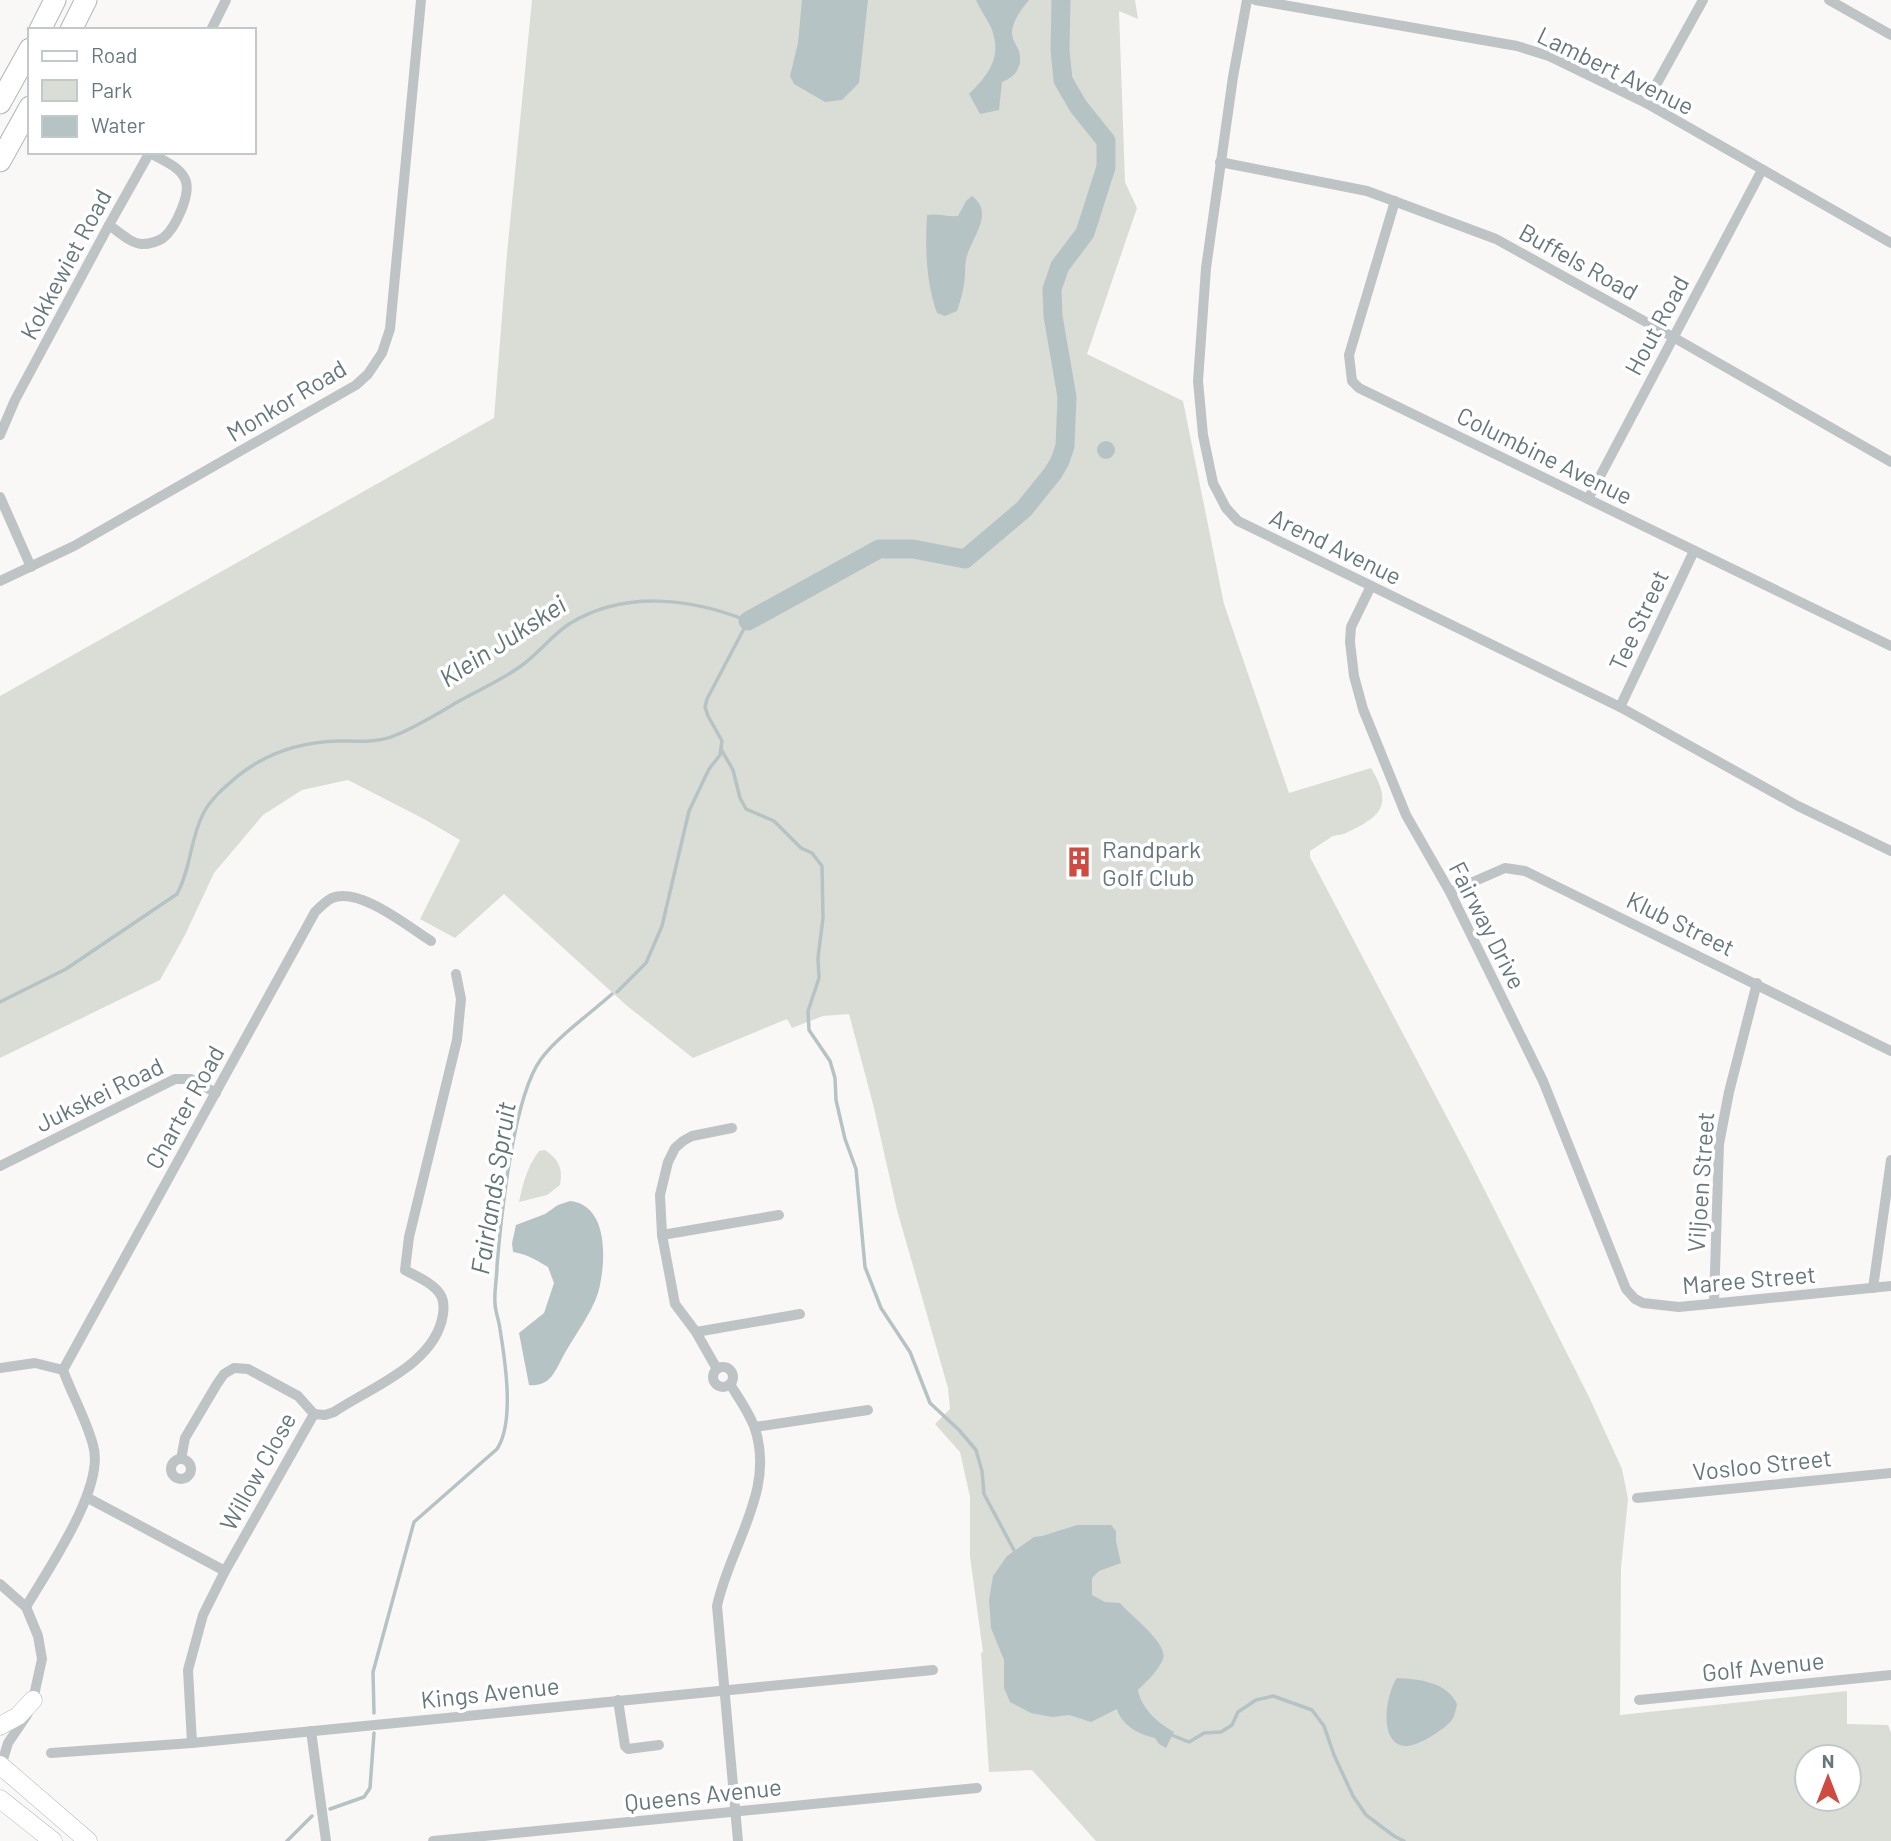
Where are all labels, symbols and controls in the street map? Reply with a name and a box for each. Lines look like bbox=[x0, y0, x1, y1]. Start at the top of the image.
street label: Lambert Avenue bbox=[1533, 20, 1699, 120]
legend bbox=[28, 28, 256, 154]
text: Road bbox=[91, 42, 137, 67]
text: Park bbox=[91, 77, 132, 102]
text: Water bbox=[91, 112, 146, 137]
street label: Kokkewiet Road bbox=[13, 184, 117, 344]
street label: Buffels Road bbox=[1515, 216, 1643, 306]
street label: Hout Road bbox=[1618, 270, 1694, 380]
street label: Monkor Road bbox=[221, 353, 351, 447]
street label: Columbine Avenue bbox=[1452, 400, 1638, 510]
street label: Arend Avenue bbox=[1265, 502, 1407, 590]
street label: Tee Street bbox=[1602, 565, 1674, 675]
water label: Klein Jukskei bbox=[433, 587, 571, 692]
place label: Randpark Golf Club bbox=[1102, 834, 1201, 891]
building icon: Randpark Golf Club bbox=[1062, 845, 1096, 879]
street label: Fairway Drive bbox=[1443, 856, 1533, 994]
street label: Klub Street bbox=[1622, 884, 1740, 962]
street label: Charter Road bbox=[138, 1040, 230, 1174]
street label: Jukskei Road bbox=[30, 1051, 168, 1137]
water label: Fairlands Spruit bbox=[463, 1100, 521, 1276]
street label: Viljoen Street bbox=[1681, 1111, 1719, 1253]
street label: Maree Street bbox=[1681, 1259, 1817, 1299]
street label: Willow Close bbox=[213, 1407, 301, 1535]
street label: Vosloo Street bbox=[1691, 1442, 1833, 1486]
street label: Golf Avenue bbox=[1700, 1645, 1826, 1687]
street label: Kings Avenue bbox=[419, 1670, 561, 1714]
north arrow bbox=[1793, 1743, 1863, 1813]
text: N bbox=[1822, 1749, 1834, 1772]
street label: Queens Avenue bbox=[623, 1771, 783, 1817]

